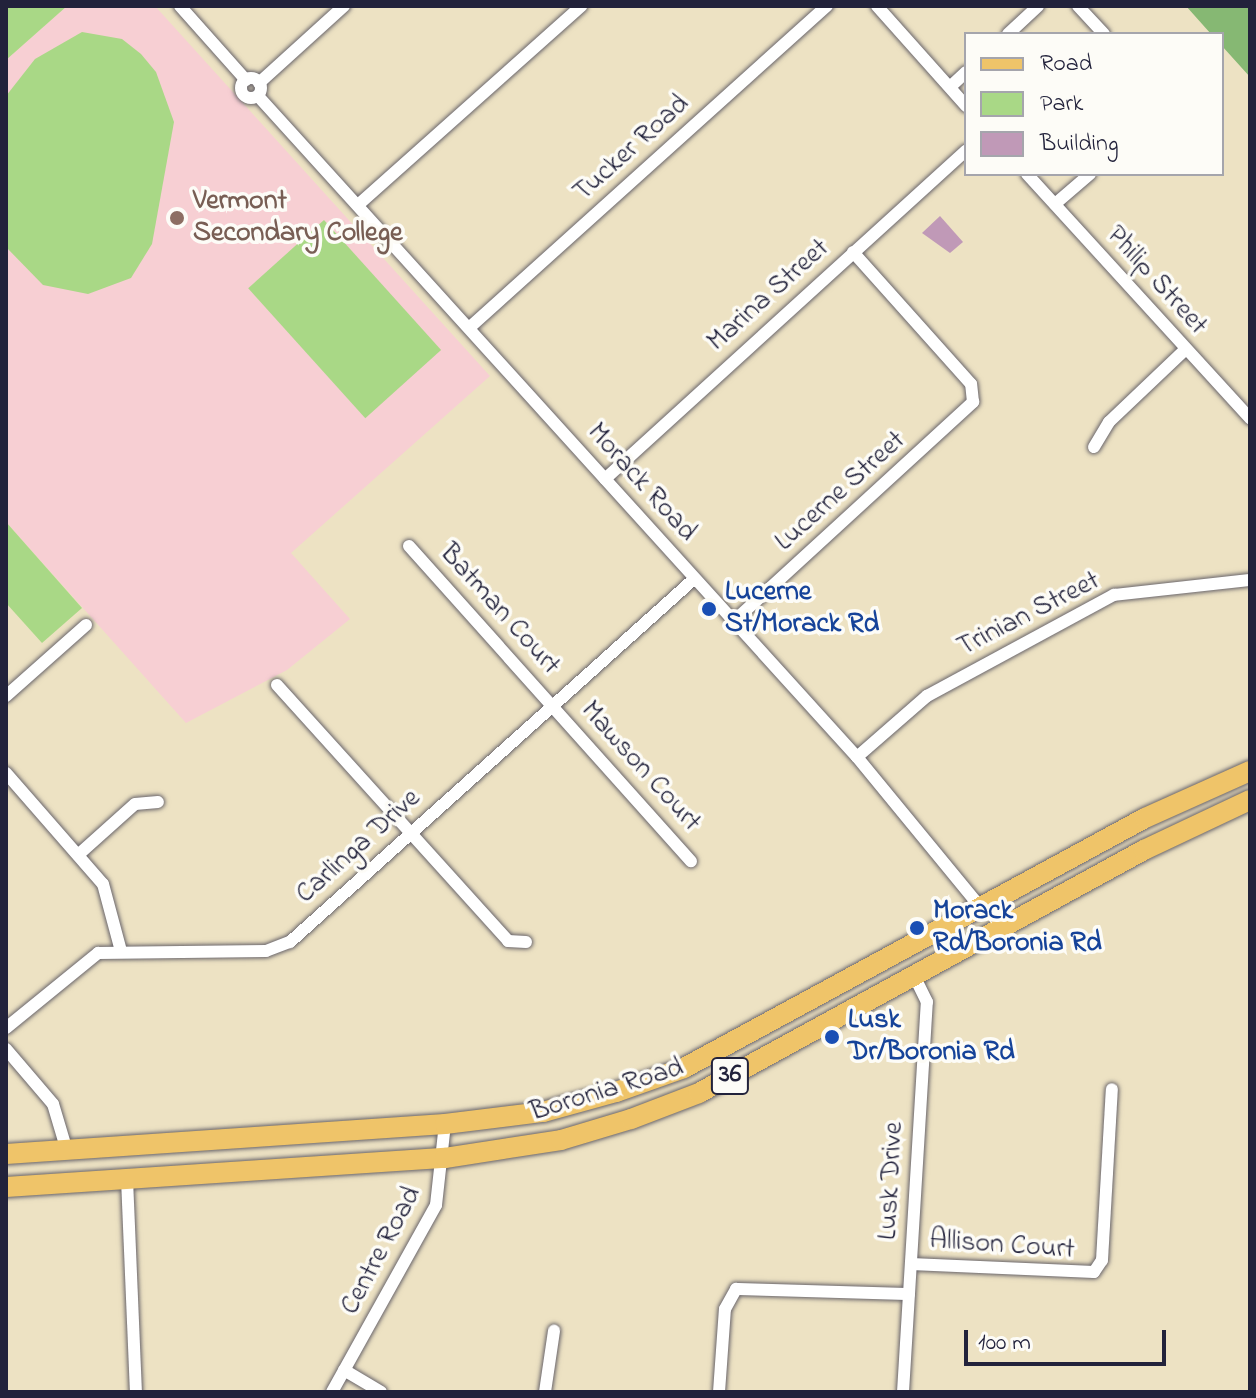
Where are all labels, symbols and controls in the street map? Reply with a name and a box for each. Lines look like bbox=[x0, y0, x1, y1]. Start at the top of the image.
legend bbox=[964, 32, 1224, 176]
text: Road bbox=[1040, 47, 1092, 82]
text: Park bbox=[1040, 87, 1083, 122]
street label: Tucker Road bbox=[567, 88, 697, 210]
text: Building bbox=[1040, 127, 1119, 162]
place label: Vermont Secondary College bbox=[193, 185, 403, 251]
marker: Vermont Secondary College bbox=[168, 209, 186, 227]
street label: Philip Street bbox=[1098, 219, 1214, 343]
street label: Marina Street bbox=[701, 233, 837, 359]
street label: Morack Road bbox=[579, 417, 703, 549]
street label: Lucerne Street bbox=[769, 425, 913, 559]
street label: Batman Court bbox=[431, 537, 567, 683]
street label: Trinian Street bbox=[952, 565, 1106, 665]
place label: Lucerne St/Morack Rd bbox=[725, 576, 879, 642]
marker: Lucerne St/Morack Rd bbox=[700, 600, 718, 618]
street label: Mawson Court bbox=[573, 695, 707, 839]
street label: Carlinga Drive bbox=[290, 782, 428, 912]
place label: Morack Rd/Boronia Rd bbox=[933, 895, 1102, 961]
marker: Morack Rd/Boronia Rd bbox=[908, 919, 926, 937]
place label: Lusk Dr/Boronia Rd bbox=[848, 1004, 1015, 1070]
marker: Lusk Dr/Boronia Rd bbox=[823, 1028, 841, 1046]
street label: Boronia Road bbox=[526, 1052, 688, 1130]
road number: 36 bbox=[710, 1054, 750, 1098]
street label: Lusk Drive bbox=[872, 1121, 912, 1241]
street label: Centre Road bbox=[334, 1181, 430, 1321]
street label: Allison Court bbox=[928, 1224, 1076, 1268]
scale bar bbox=[968, 1314, 1170, 1364]
text: 100 m bbox=[978, 1326, 1031, 1361]

